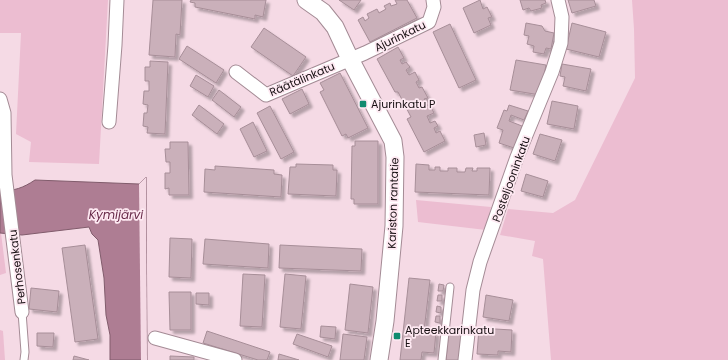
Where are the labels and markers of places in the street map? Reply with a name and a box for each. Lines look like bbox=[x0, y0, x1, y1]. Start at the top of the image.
place label: Ajurinkatu P bbox=[371, 96, 435, 112]
marker: Ajurinkatu P bbox=[358, 99, 368, 109]
place label: Apteekkarinkatu E bbox=[405, 322, 494, 351]
marker: Apteekkarinkatu E bbox=[392, 331, 402, 341]

